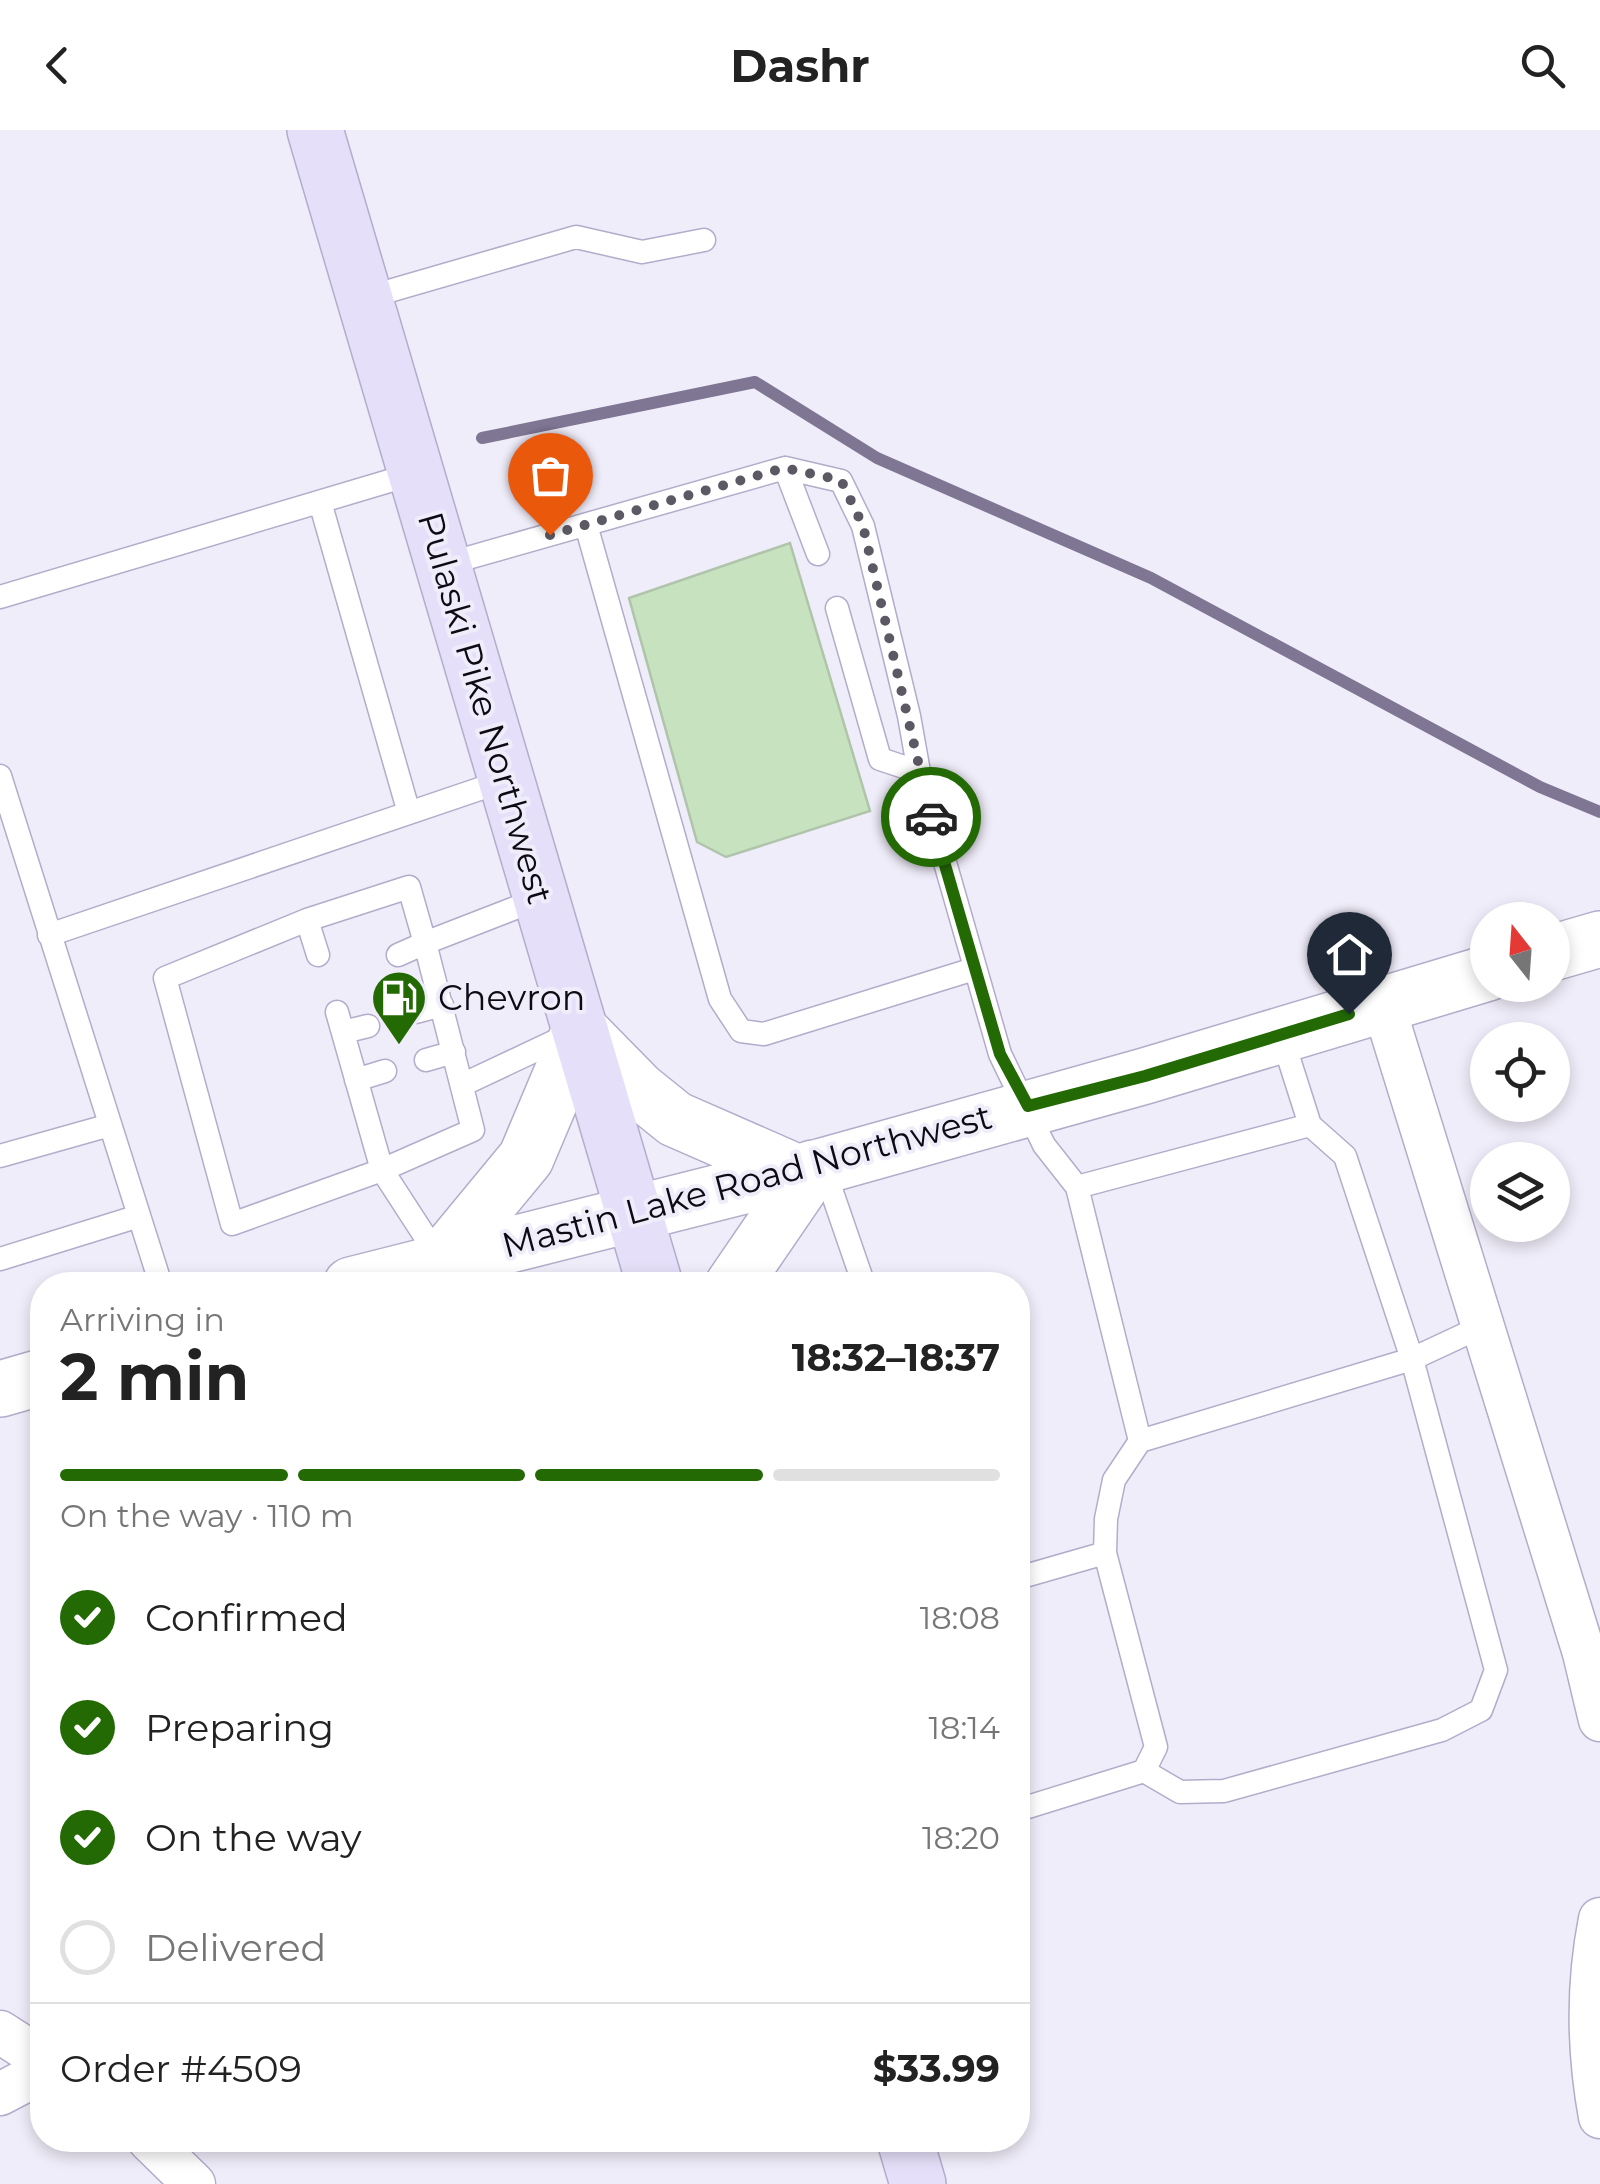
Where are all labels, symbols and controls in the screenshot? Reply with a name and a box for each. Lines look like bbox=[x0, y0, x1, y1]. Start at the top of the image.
icon: back bbox=[30, 38, 85, 93]
text: Dashr bbox=[730, 38, 870, 93]
icon: search bbox=[1515, 38, 1570, 93]
pin bbox=[508, 433, 593, 536]
icon: bag bbox=[523, 448, 578, 503]
street label: Pulaski Pike Northwest bbox=[409, 507, 562, 909]
courier bbox=[881, 767, 981, 867]
icon: car bbox=[904, 790, 959, 845]
north arrow bbox=[1470, 902, 1570, 1002]
map controls bbox=[1470, 902, 1570, 1242]
pin bbox=[1307, 912, 1392, 1015]
icon: home bbox=[1322, 927, 1377, 982]
fuel station icon: Chevron bbox=[369, 968, 429, 1047]
place label: Chevron bbox=[438, 976, 585, 1019]
button: locate bbox=[1470, 1022, 1570, 1122]
street label: Mastin Lake Road Northwest bbox=[497, 1094, 996, 1267]
button: layers bbox=[1470, 1142, 1570, 1242]
text: Arriving in bbox=[60, 1300, 225, 1339]
text: 18:32–18:37 bbox=[792, 1334, 1000, 1381]
text: 2 min bbox=[60, 1337, 249, 1416]
text: On the way · 110 m bbox=[60, 1496, 354, 1535]
icon: check bbox=[60, 1590, 115, 1645]
text: Confirmed bbox=[145, 1594, 348, 1641]
text: 18:08 bbox=[920, 1598, 1000, 1637]
icon: check bbox=[60, 1700, 115, 1755]
text: Preparing bbox=[145, 1704, 334, 1751]
text: 18:14 bbox=[929, 1708, 1000, 1747]
icon: check bbox=[60, 1810, 115, 1865]
text: On the way bbox=[145, 1814, 362, 1861]
text: 18:20 bbox=[922, 1818, 1000, 1857]
text: Delivered bbox=[145, 1924, 326, 1971]
text: Order #4509 bbox=[60, 2045, 302, 2092]
text: $33.99 bbox=[873, 2045, 1000, 2092]

